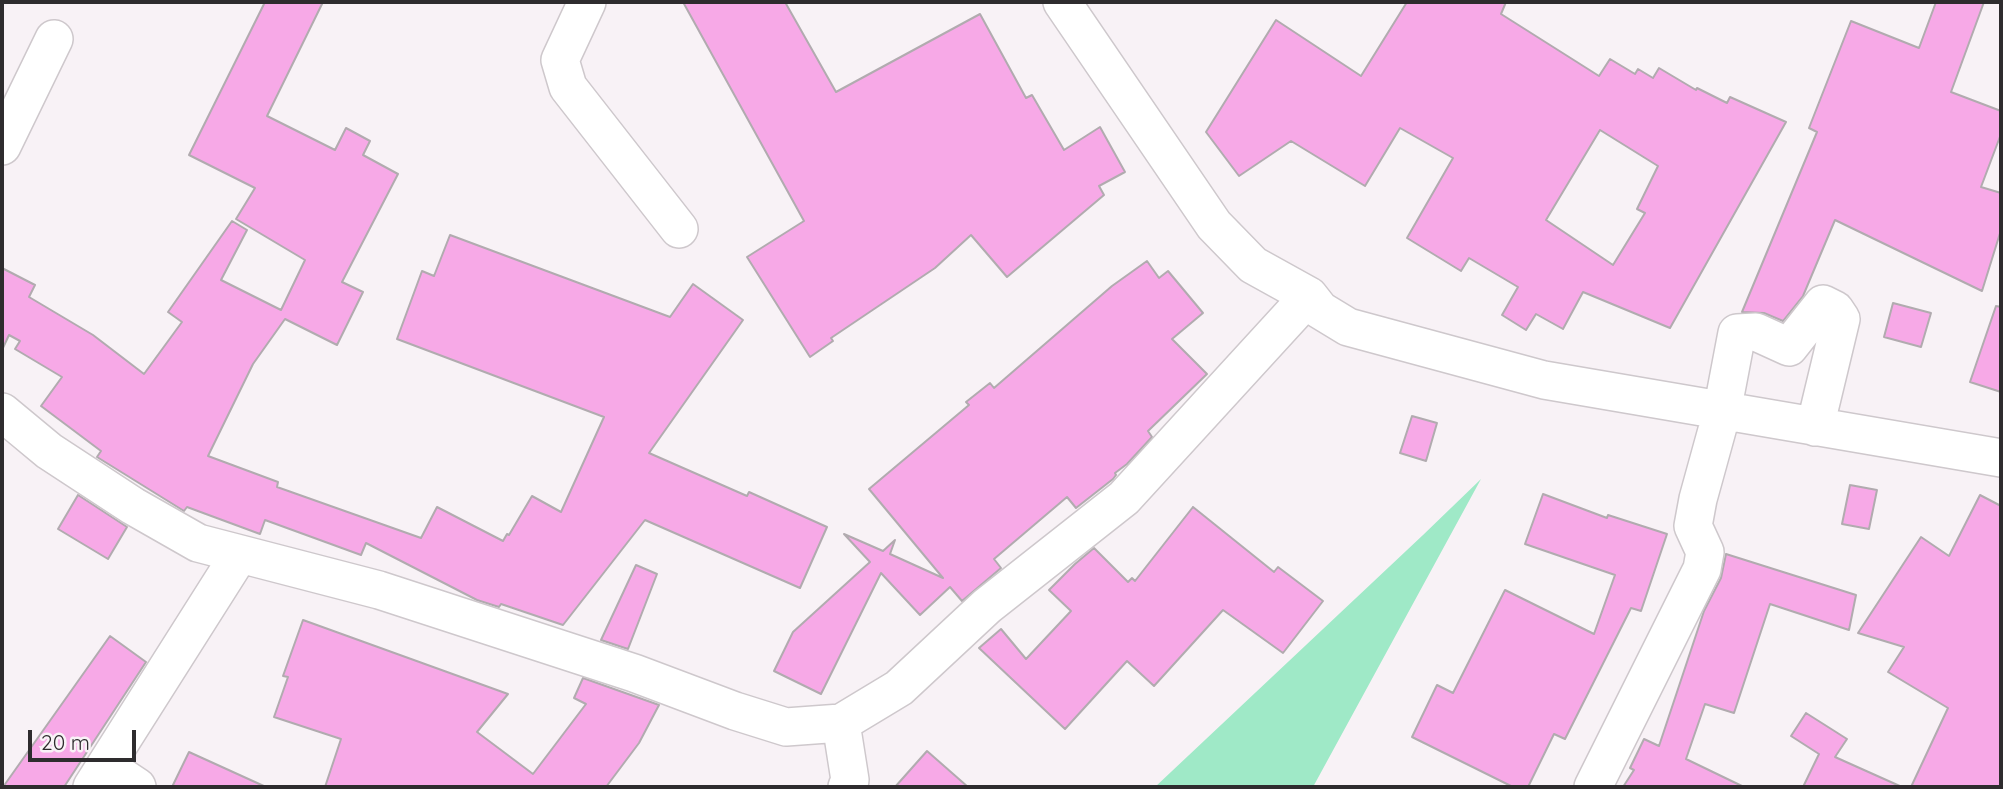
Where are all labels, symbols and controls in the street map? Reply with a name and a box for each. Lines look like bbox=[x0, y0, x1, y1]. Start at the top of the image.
scale bar bbox=[32, 716, 140, 760]
text: 20 m bbox=[41, 729, 90, 755]

